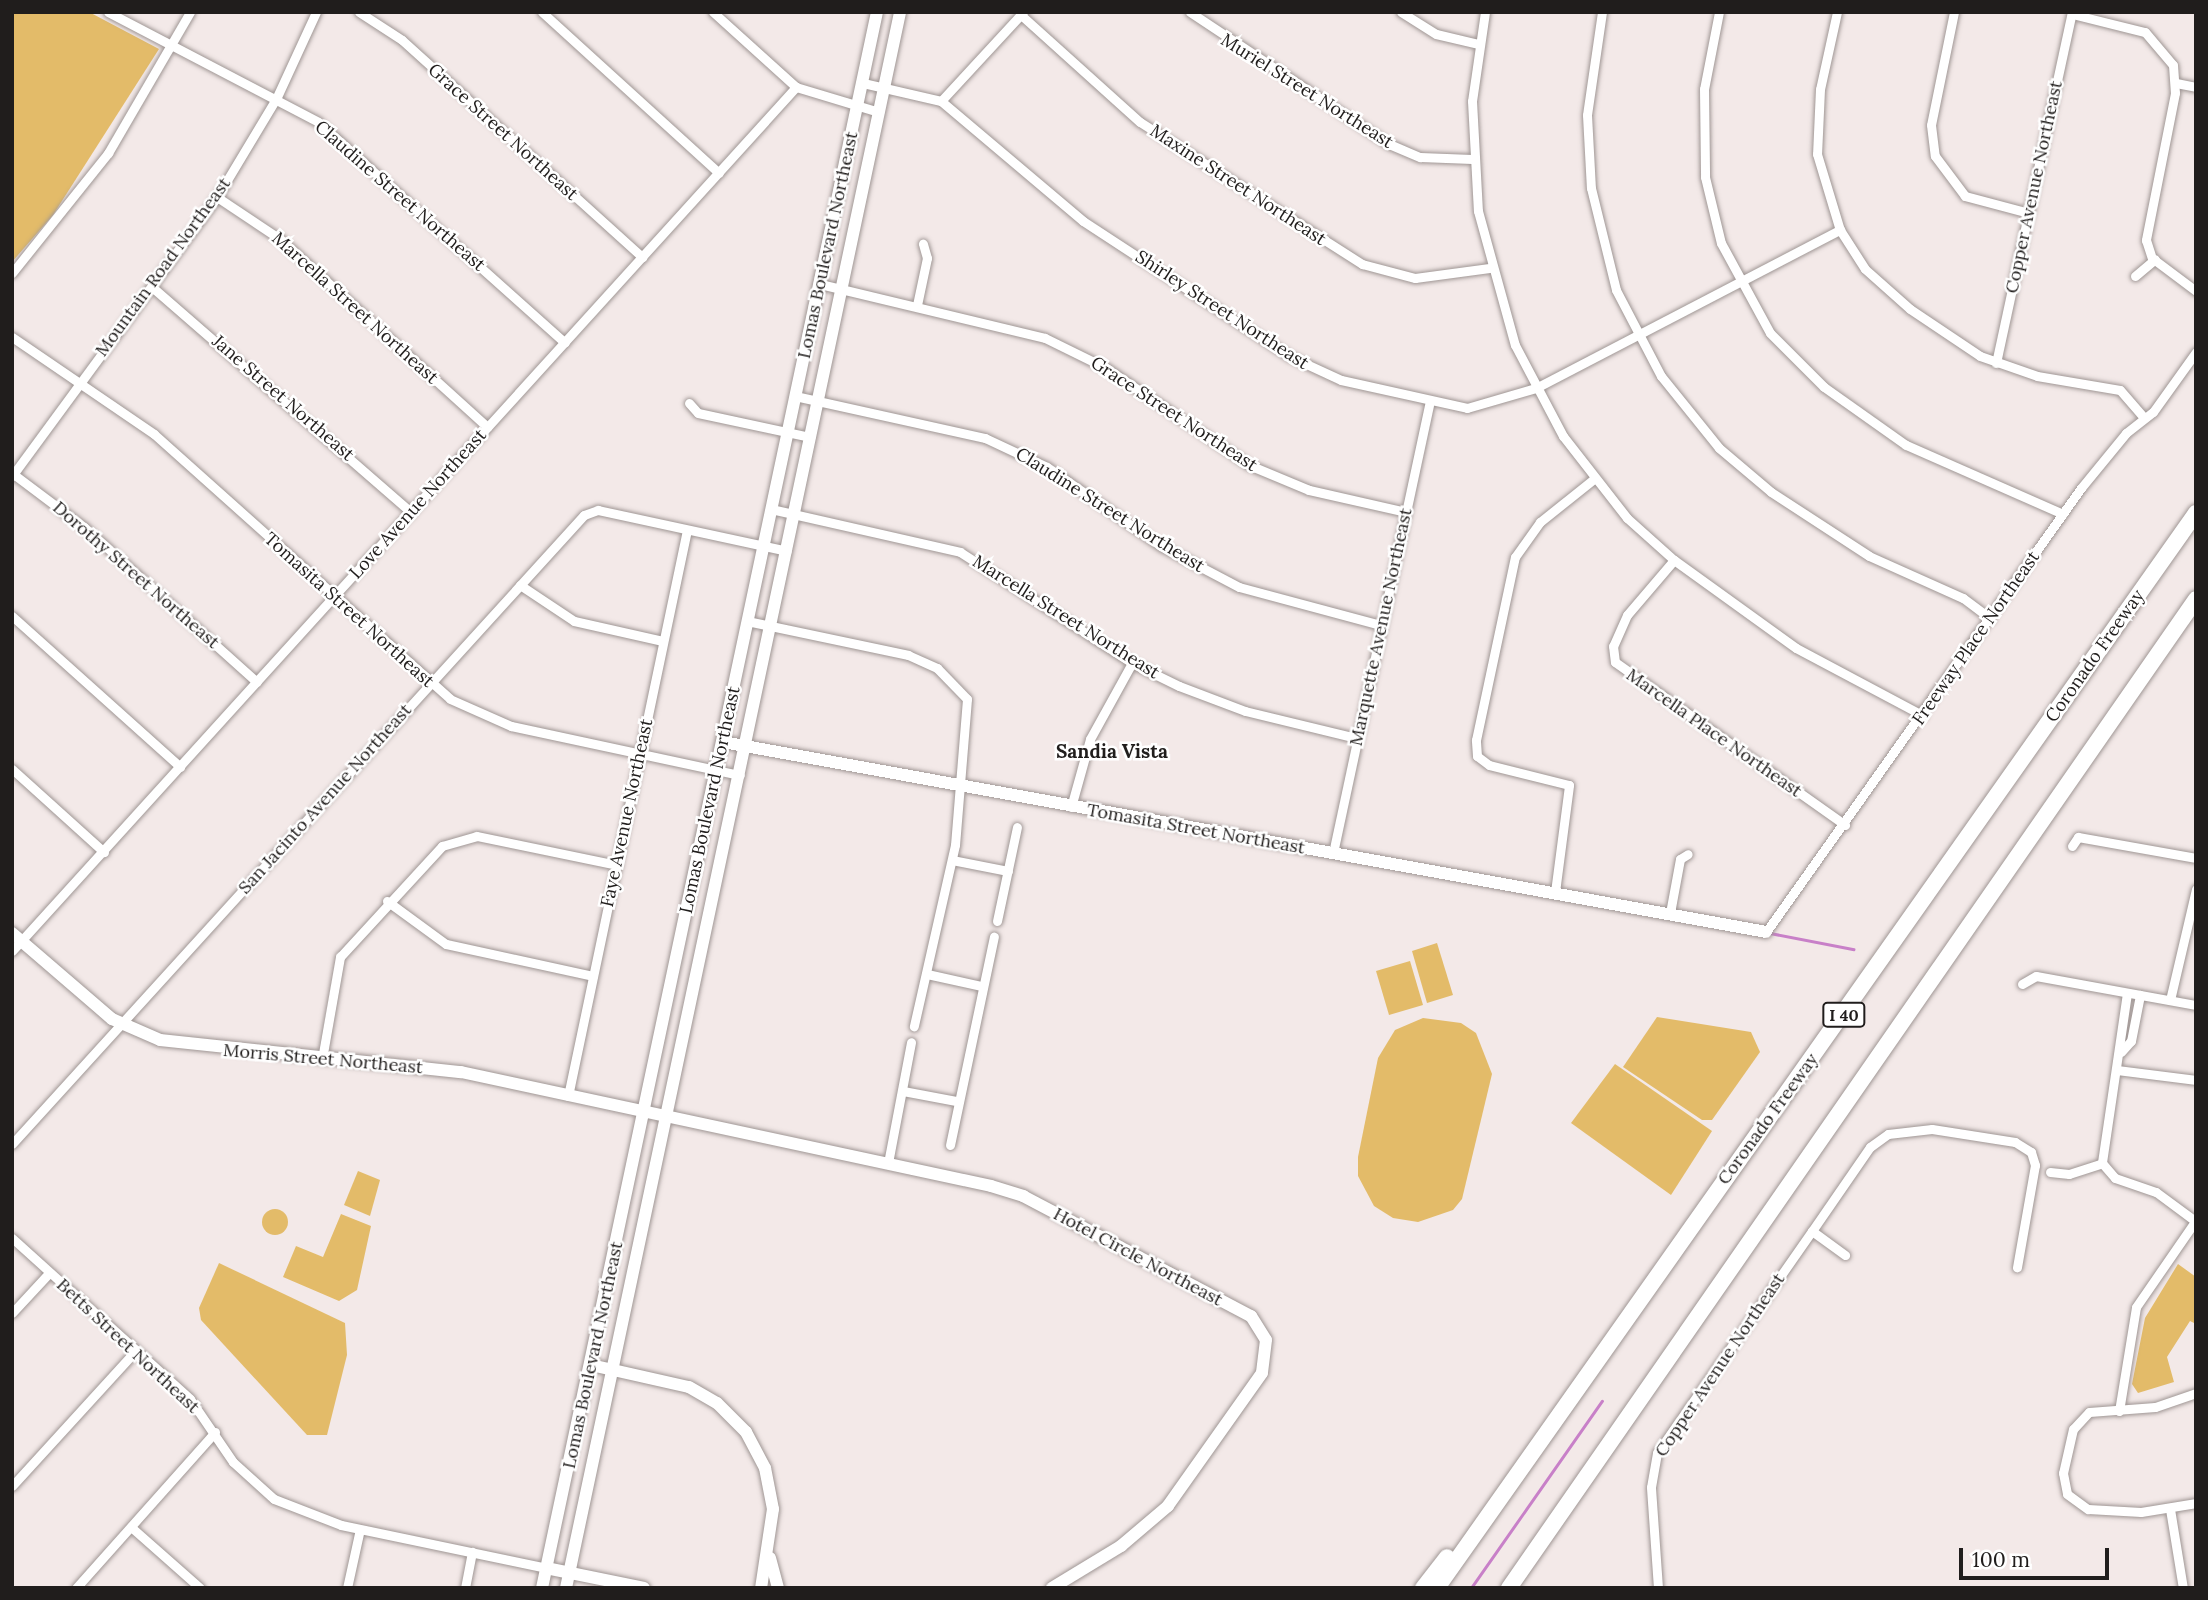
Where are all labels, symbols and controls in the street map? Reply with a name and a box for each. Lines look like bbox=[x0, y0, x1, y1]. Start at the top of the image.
street label: Muriel Street Northeast bbox=[1217, 29, 1397, 153]
street label: Grace Street Northeast bbox=[424, 59, 582, 205]
street label: Copper Avenue Northeast bbox=[2001, 79, 2067, 295]
street label: Claudine Street Northeast bbox=[310, 116, 490, 276]
street label: Maxine Street Northeast bbox=[1146, 120, 1330, 250]
street label: Lomas Boulevard Northeast bbox=[793, 129, 863, 361]
street label: Mountain Road Northeast bbox=[91, 173, 235, 361]
street label: Marcella Street Northeast bbox=[267, 228, 443, 388]
street label: Shirley Street Northeast bbox=[1131, 246, 1313, 374]
street label: Jane Street Northeast bbox=[208, 330, 358, 466]
street label: Grace Street Northeast bbox=[1087, 352, 1261, 476]
street label: Love Avenue Northeast bbox=[345, 425, 491, 583]
street label: Claudine Street Northeast bbox=[1012, 443, 1208, 577]
street label: Dorothy Street Northeast bbox=[48, 497, 224, 653]
street label: Marquette Avenue Northeast bbox=[1345, 506, 1417, 748]
street label: Tomasita Street Northeast bbox=[260, 528, 438, 692]
street label: Freeway Place Northeast bbox=[1908, 547, 2044, 729]
street label: Marcella Street Northeast bbox=[969, 551, 1163, 683]
street label: Coronado Freeway bbox=[2041, 585, 2149, 727]
street label: Marcella Place Northeast bbox=[1622, 664, 1806, 802]
street label: Lomas Boulevard Northeast bbox=[675, 684, 745, 916]
street label: San Jacinto Avenue Northeast bbox=[234, 699, 416, 899]
street label: Faye Avenue Northeast bbox=[596, 717, 658, 909]
district label: Sandia Vista bbox=[1056, 741, 1168, 763]
street label: Tomasita Street Northeast bbox=[1085, 799, 1307, 859]
road number: I 40 bbox=[1821, 1002, 1867, 1028]
street label: Morris Street Northeast bbox=[222, 1040, 424, 1078]
street label: Coronado Freeway bbox=[1713, 1049, 1823, 1189]
street label: Hotel Circle Northeast bbox=[1050, 1203, 1226, 1311]
street label: Lomas Boulevard Northeast bbox=[558, 1239, 628, 1471]
street label: Copper Avenue Northeast bbox=[1650, 1269, 1790, 1461]
street label: Betts Street Northeast bbox=[52, 1274, 204, 1418]
scale bar bbox=[1963, 1534, 2114, 1578]
text: 100 m bbox=[1972, 1546, 2030, 1573]

